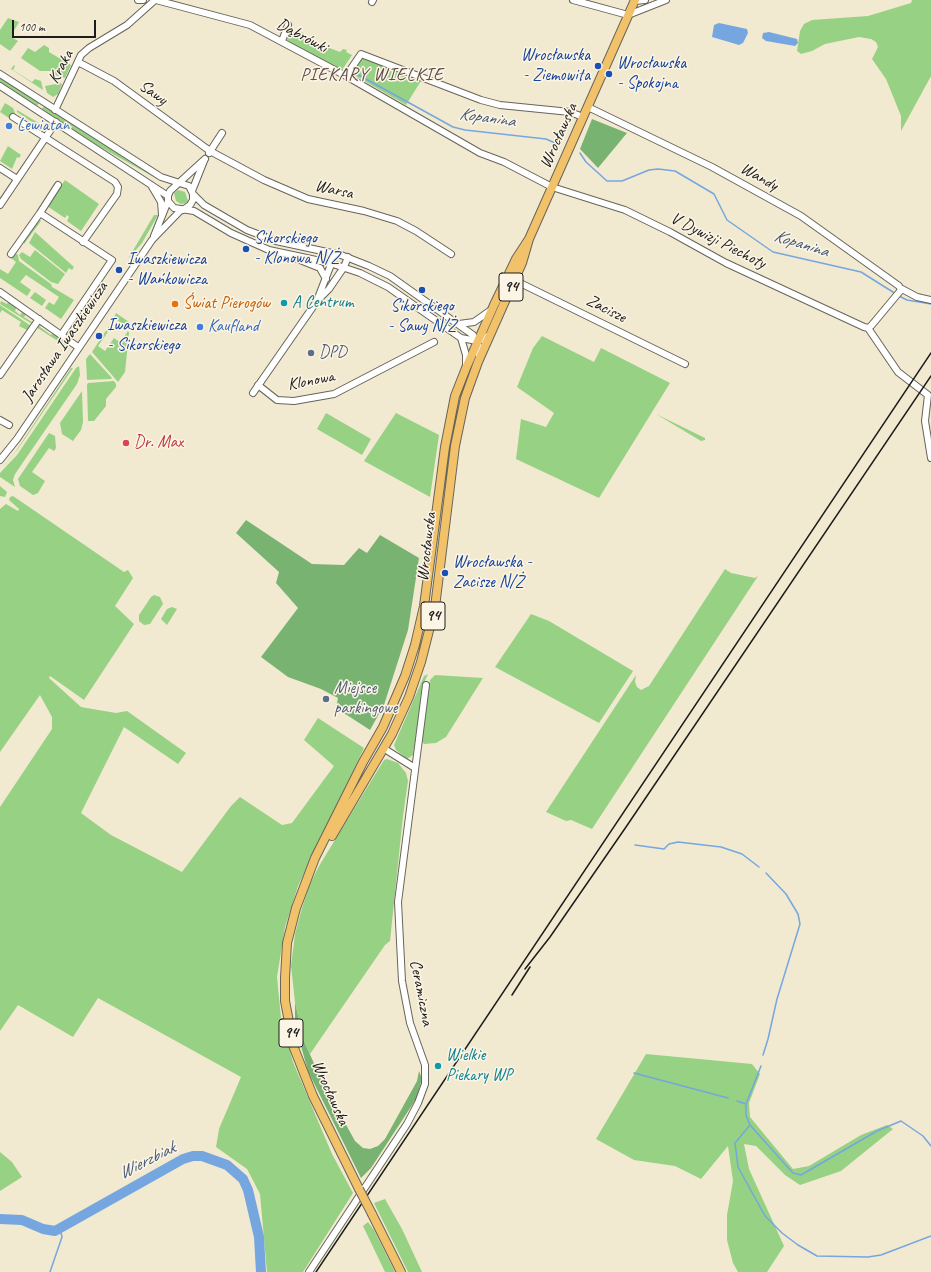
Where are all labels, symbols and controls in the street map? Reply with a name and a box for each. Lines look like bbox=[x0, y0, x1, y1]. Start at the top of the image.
scale bar bbox=[14, 12, 98, 38]
street label: Dąbrówki bbox=[273, 14, 331, 58]
text: 100 m bbox=[19, 19, 45, 35]
place label: Wrocławska - Ziemowita bbox=[521, 46, 590, 86]
street label: Kraka bbox=[44, 47, 78, 87]
place label: Wrocławska - Spokojna bbox=[617, 54, 686, 94]
marker: Wrocławska - Ziemowita bbox=[593, 61, 603, 71]
district label: PIEKARY WIELKIE bbox=[301, 64, 443, 86]
marker: Wrocławska - Spokojna bbox=[604, 69, 614, 79]
street label: Sawy bbox=[135, 76, 171, 110]
street label: Wrocławska bbox=[536, 100, 582, 172]
water label: Kopanina bbox=[458, 103, 516, 133]
place label: Lewiatan bbox=[17, 116, 69, 136]
marker: Lewiatan bbox=[4, 121, 14, 131]
street label: Wandy bbox=[737, 158, 781, 196]
street label: Warsa bbox=[313, 176, 355, 204]
street label: V Dywizji Piechoty bbox=[667, 208, 769, 274]
water label: Kopanina bbox=[771, 226, 831, 262]
place label: Sikorskiego - Klonowa N/Ż bbox=[254, 229, 339, 269]
marker: Sikorskiego - Klonowa N/Ż bbox=[241, 244, 251, 254]
place label: Iwaszkiewicza - Wańkowicza bbox=[127, 250, 207, 290]
marker: Iwaszkiewicza - Wańkowicza bbox=[114, 265, 124, 275]
road number: 94 bbox=[499, 273, 523, 301]
street label: Jarosława Iwaszkiewicza bbox=[17, 278, 113, 406]
marker: Sikorskiego - Sawy N/Ż bbox=[417, 285, 427, 295]
street label: Zacisze bbox=[583, 290, 629, 328]
place label: A Centrum bbox=[292, 293, 353, 313]
place label: Świat Pierogów bbox=[183, 294, 270, 314]
place label: Sikorskiego - Sawy N/Ż bbox=[388, 297, 456, 337]
marker: A Centrum bbox=[279, 298, 289, 308]
marker: Świat Pierogów bbox=[170, 299, 180, 309]
place label: Iwaszkiewicza - Sikorskiego bbox=[107, 316, 186, 356]
place label: Kaufland bbox=[208, 317, 259, 337]
marker: Kaufland bbox=[195, 322, 205, 332]
marker: Iwaszkiewicza - Sikorskiego bbox=[94, 331, 104, 341]
place label: DPD bbox=[319, 343, 347, 363]
marker: DPD bbox=[306, 348, 316, 358]
street label: Klonowa bbox=[286, 367, 336, 395]
place label: Dr. Max bbox=[134, 433, 183, 453]
marker: Dr. Max bbox=[121, 438, 131, 448]
street label: Wrocławska bbox=[413, 512, 441, 582]
place label: Wrocławska - Zacisze N/Ż bbox=[453, 553, 532, 593]
marker: Wrocławska - Zacisze N/Ż bbox=[440, 568, 450, 578]
road number: 94 bbox=[421, 602, 445, 630]
place label: Miejsce parkingowe bbox=[334, 679, 397, 719]
marker: Miejsce parkingowe bbox=[321, 694, 331, 704]
street label: Ceramiczna bbox=[405, 958, 437, 1028]
road number: 94 bbox=[279, 1019, 303, 1047]
place label: Wielkie Piekary WP bbox=[446, 1046, 512, 1086]
street label: Wrocławska bbox=[307, 1057, 353, 1129]
marker: Wielkie Piekary WP bbox=[433, 1061, 443, 1071]
water label: Wierzbiak bbox=[115, 1138, 179, 1184]

